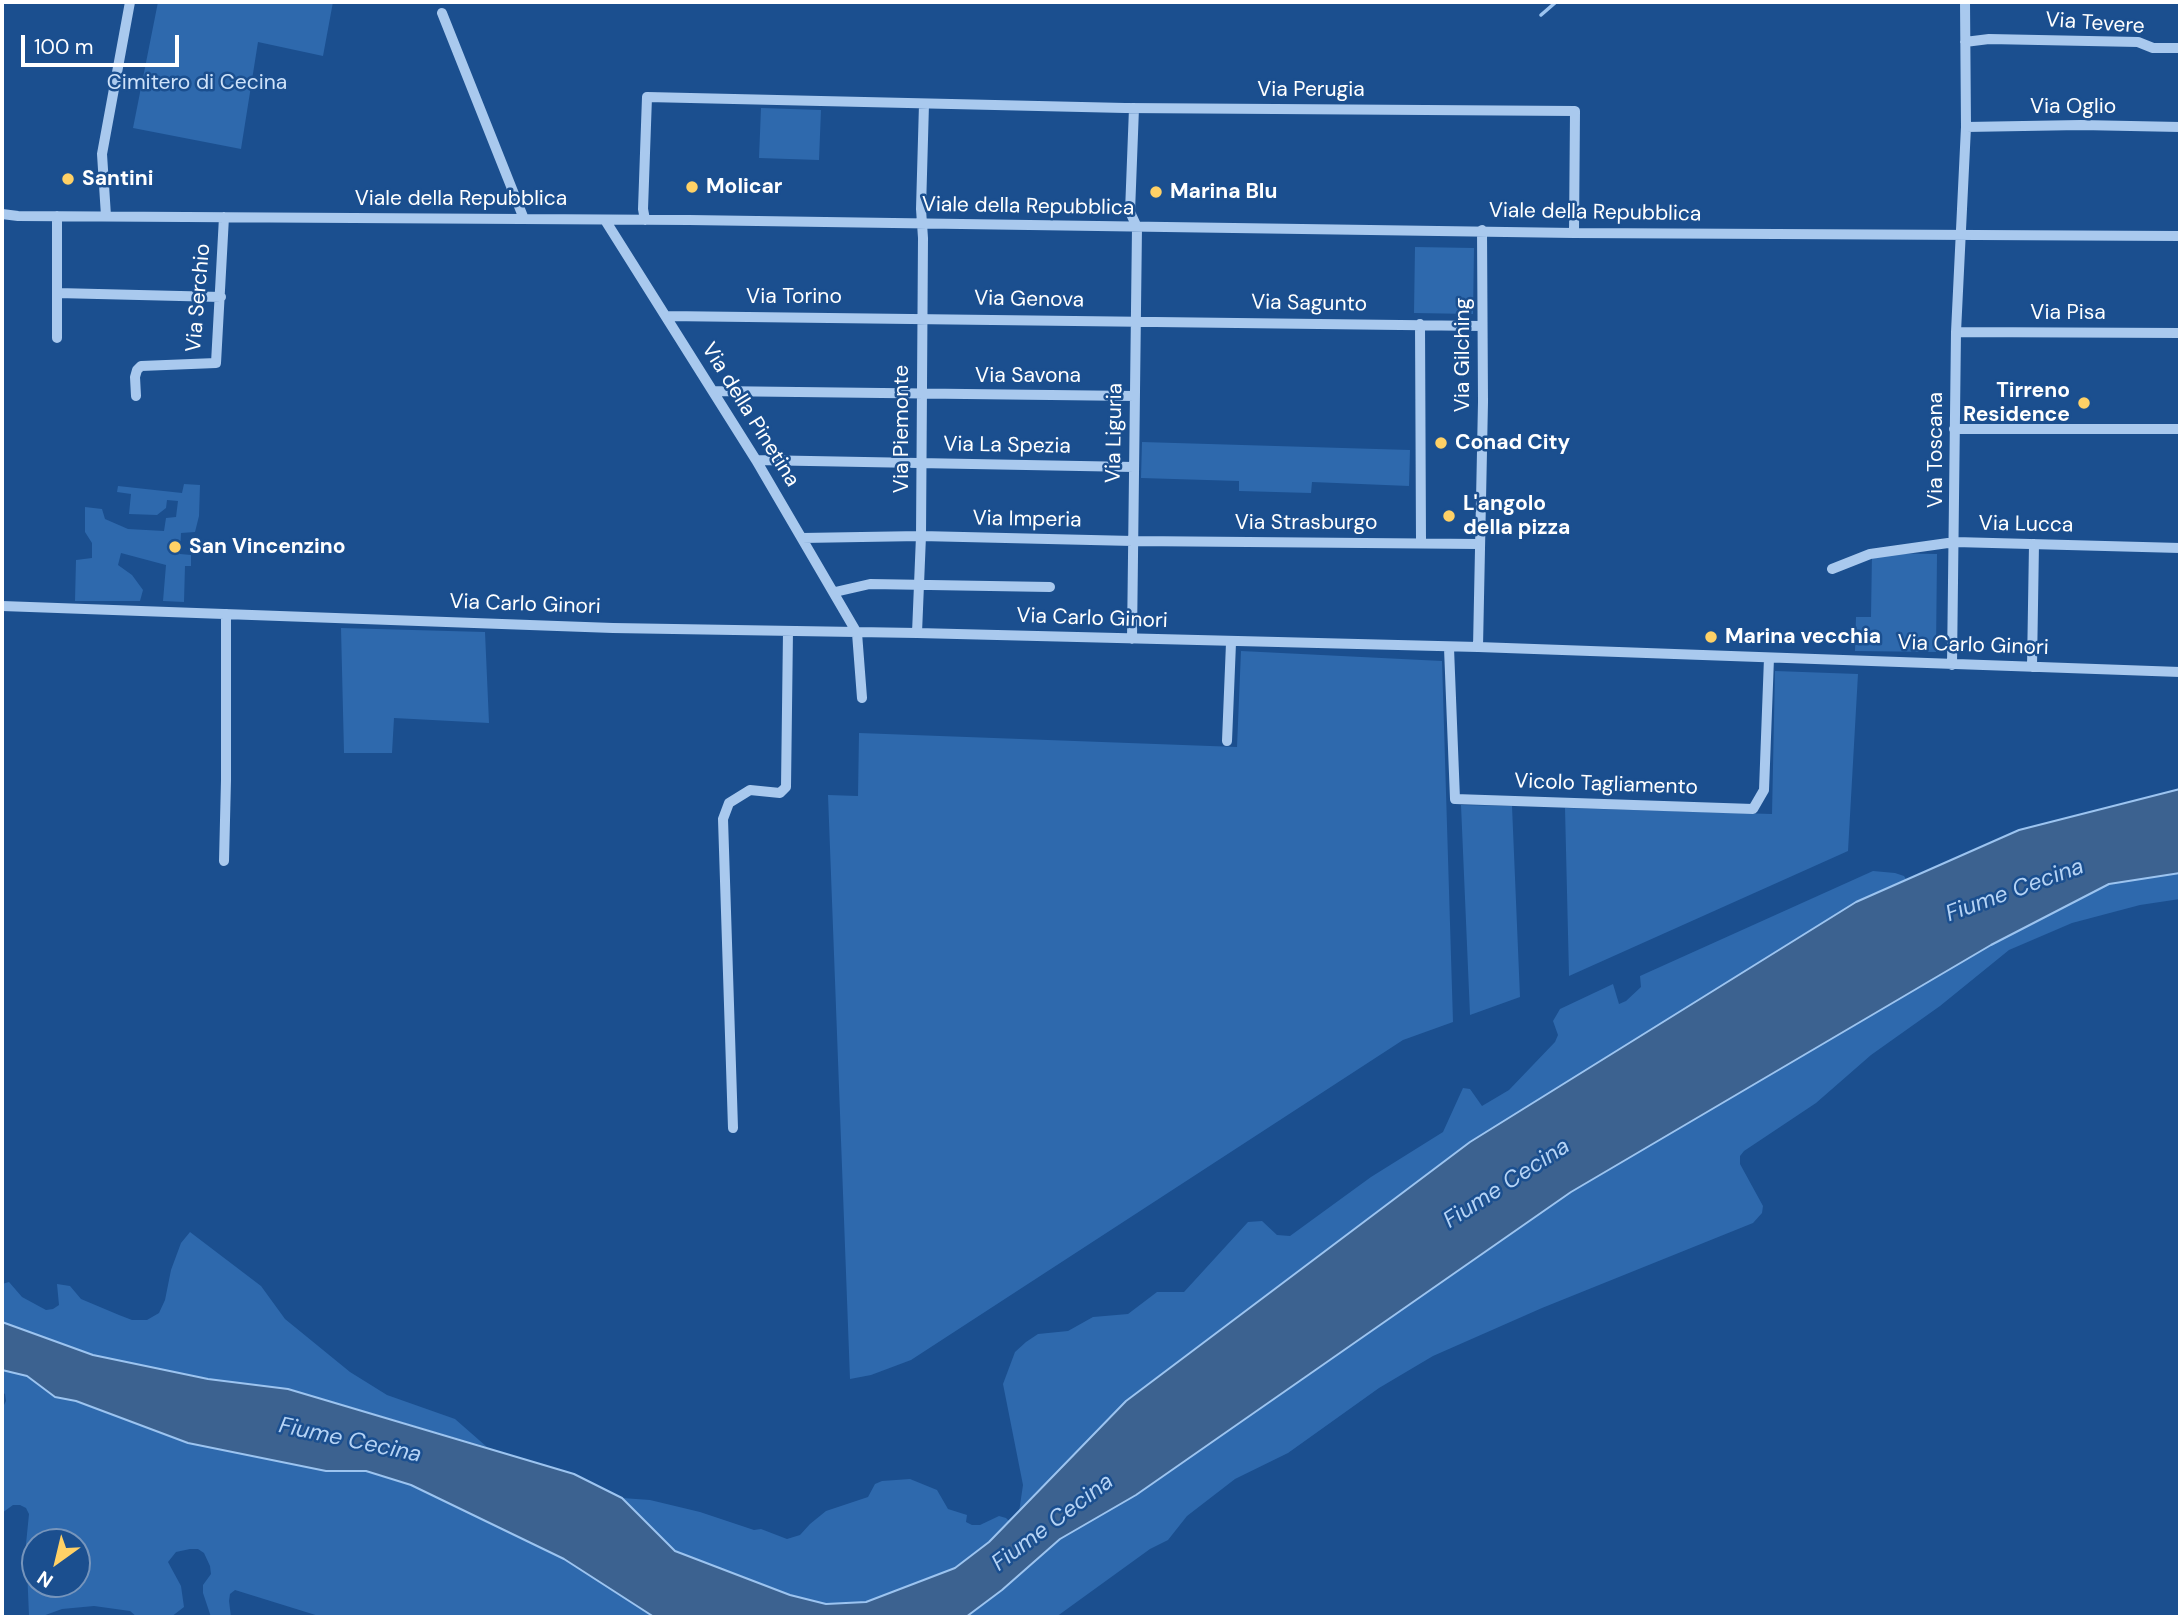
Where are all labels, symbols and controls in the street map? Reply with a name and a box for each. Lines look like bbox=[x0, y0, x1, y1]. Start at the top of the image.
street label: Via Tevere bbox=[2045, 8, 2145, 40]
scale bar bbox=[24, 21, 182, 65]
text: 100 m bbox=[34, 33, 94, 61]
park label: Cimitero di Cecina bbox=[107, 70, 287, 96]
street label: Via Perugia bbox=[1257, 77, 1365, 103]
street label: Via Oglio bbox=[2030, 94, 2116, 120]
place label: Santini bbox=[82, 166, 154, 192]
marker: Santini bbox=[60, 171, 76, 187]
place label: Molicar bbox=[706, 174, 782, 200]
marker: Molicar bbox=[684, 179, 700, 195]
place label: Marina Blu bbox=[1170, 179, 1277, 205]
marker: Marina Blu bbox=[1148, 184, 1164, 200]
street label: Viale della Repubblica bbox=[355, 186, 567, 212]
street label: Viale della Repubblica bbox=[922, 193, 1134, 221]
street label: Viale della Repubblica bbox=[1489, 199, 1701, 227]
street label: Via Serchio bbox=[182, 243, 216, 353]
street label: Via Torino bbox=[746, 284, 842, 310]
street label: Via Genova bbox=[974, 286, 1084, 314]
street label: Via Sagunto bbox=[1251, 290, 1367, 318]
street label: Via Gilching bbox=[1450, 298, 1476, 412]
street label: Via Pisa bbox=[2030, 300, 2106, 326]
street label: Via della Pinetina bbox=[696, 338, 804, 492]
street label: Via Savona bbox=[975, 363, 1081, 389]
street label: Via Piemonte bbox=[889, 365, 915, 493]
place label: Tirreno Residence bbox=[1963, 378, 2070, 428]
street label: Via Liguria bbox=[1102, 383, 1128, 483]
street label: Via Toscana bbox=[1923, 392, 1949, 508]
marker: Tirreno Residence bbox=[2076, 395, 2092, 411]
place label: Conad City bbox=[1455, 430, 1570, 456]
street label: Via La Spezia bbox=[943, 432, 1071, 460]
marker: Conad City bbox=[1433, 435, 1449, 451]
place label: L'angolo della pizza bbox=[1463, 491, 1570, 541]
street label: Via Imperia bbox=[972, 506, 1082, 534]
marker: L'angolo della pizza bbox=[1441, 508, 1457, 524]
street label: Via Strasburgo bbox=[1235, 510, 1377, 536]
street label: Via Lucca bbox=[1978, 512, 2074, 538]
place label: San Vincenzino bbox=[189, 534, 346, 560]
marker: San Vincenzino bbox=[167, 539, 183, 555]
street label: Via Carlo Ginori bbox=[449, 590, 601, 620]
street label: Via Carlo Ginori bbox=[1016, 604, 1168, 634]
place label: Marina vecchia bbox=[1725, 624, 1881, 650]
marker: Marina vecchia bbox=[1703, 629, 1719, 645]
street label: Via Carlo Ginori bbox=[1897, 631, 2049, 661]
street label: Vicolo Tagliamento bbox=[1514, 769, 1698, 801]
water label: Fiume Cecina bbox=[1942, 853, 2088, 929]
water label: Fiume Cecina bbox=[1439, 1133, 1575, 1235]
water label: Fiume Cecina bbox=[276, 1412, 424, 1470]
water label: Fiume Cecina bbox=[987, 1468, 1119, 1578]
north arrow bbox=[21, 1528, 91, 1598]
text: N bbox=[32, 1565, 58, 1593]

